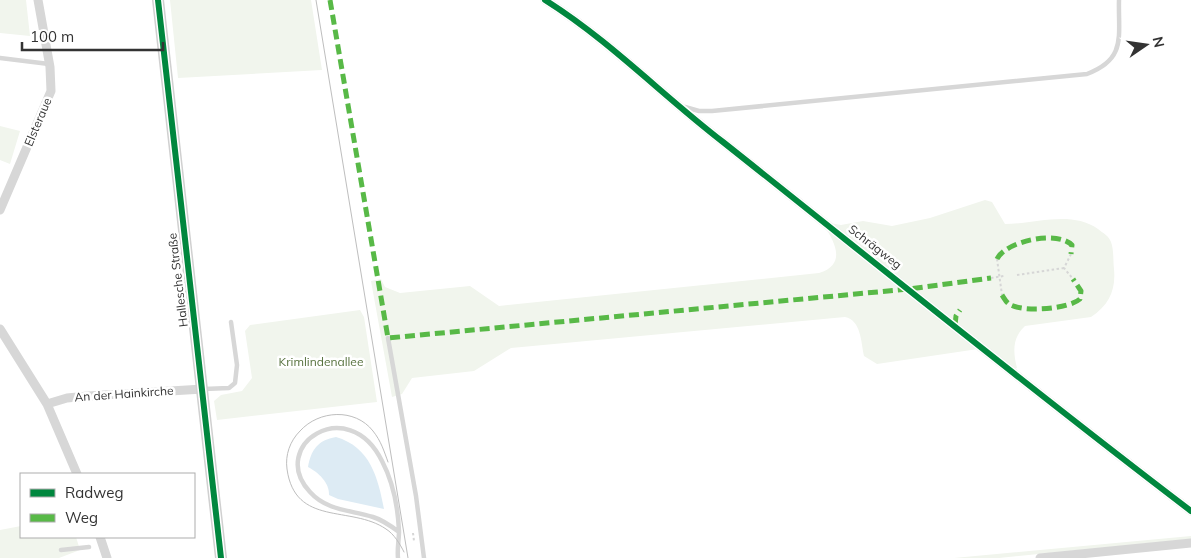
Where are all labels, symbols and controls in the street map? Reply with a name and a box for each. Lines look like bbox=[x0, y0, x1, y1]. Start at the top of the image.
scale bar bbox=[22, 20, 164, 52]
north arrow bbox=[1121, 20, 1171, 70]
text: 100 m bbox=[30, 27, 74, 46]
text: N bbox=[1149, 35, 1169, 49]
street label: Elsteraue bbox=[21, 95, 54, 148]
street label: Schrägweg bbox=[846, 221, 905, 272]
street label: Hallesche Straße bbox=[164, 232, 191, 328]
park label: Krimlindenallee bbox=[279, 354, 363, 369]
street label: An der Hainkirche bbox=[74, 383, 174, 404]
legend bbox=[20, 473, 195, 538]
text: Radweg bbox=[65, 483, 123, 502]
text: Weg bbox=[65, 508, 98, 527]

